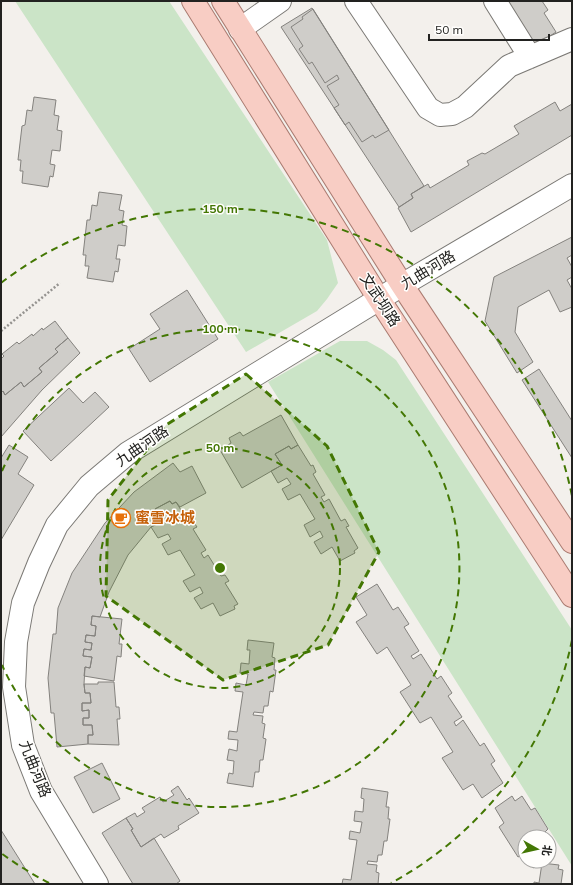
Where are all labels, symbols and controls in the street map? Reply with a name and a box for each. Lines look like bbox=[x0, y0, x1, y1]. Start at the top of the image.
scale bar bbox=[429, 16, 549, 42]
text: 50 m bbox=[435, 22, 463, 37]
text: 150 m bbox=[202, 201, 238, 216]
street label: 九曲河路 bbox=[397, 246, 458, 293]
street label: 文武坝路 bbox=[356, 269, 405, 330]
text: 100 m bbox=[202, 321, 238, 336]
street label: 九曲河路 bbox=[112, 421, 172, 470]
text: 50 m bbox=[206, 440, 234, 455]
cafe icon: 蜜雪冰城 bbox=[110, 507, 132, 529]
place label: 蜜雪冰城 bbox=[135, 508, 195, 527]
centre of rings bbox=[213, 561, 227, 575]
street label: 九曲河路 bbox=[15, 737, 56, 800]
north arrow bbox=[517, 829, 557, 869]
text: 北 bbox=[539, 844, 555, 857]

